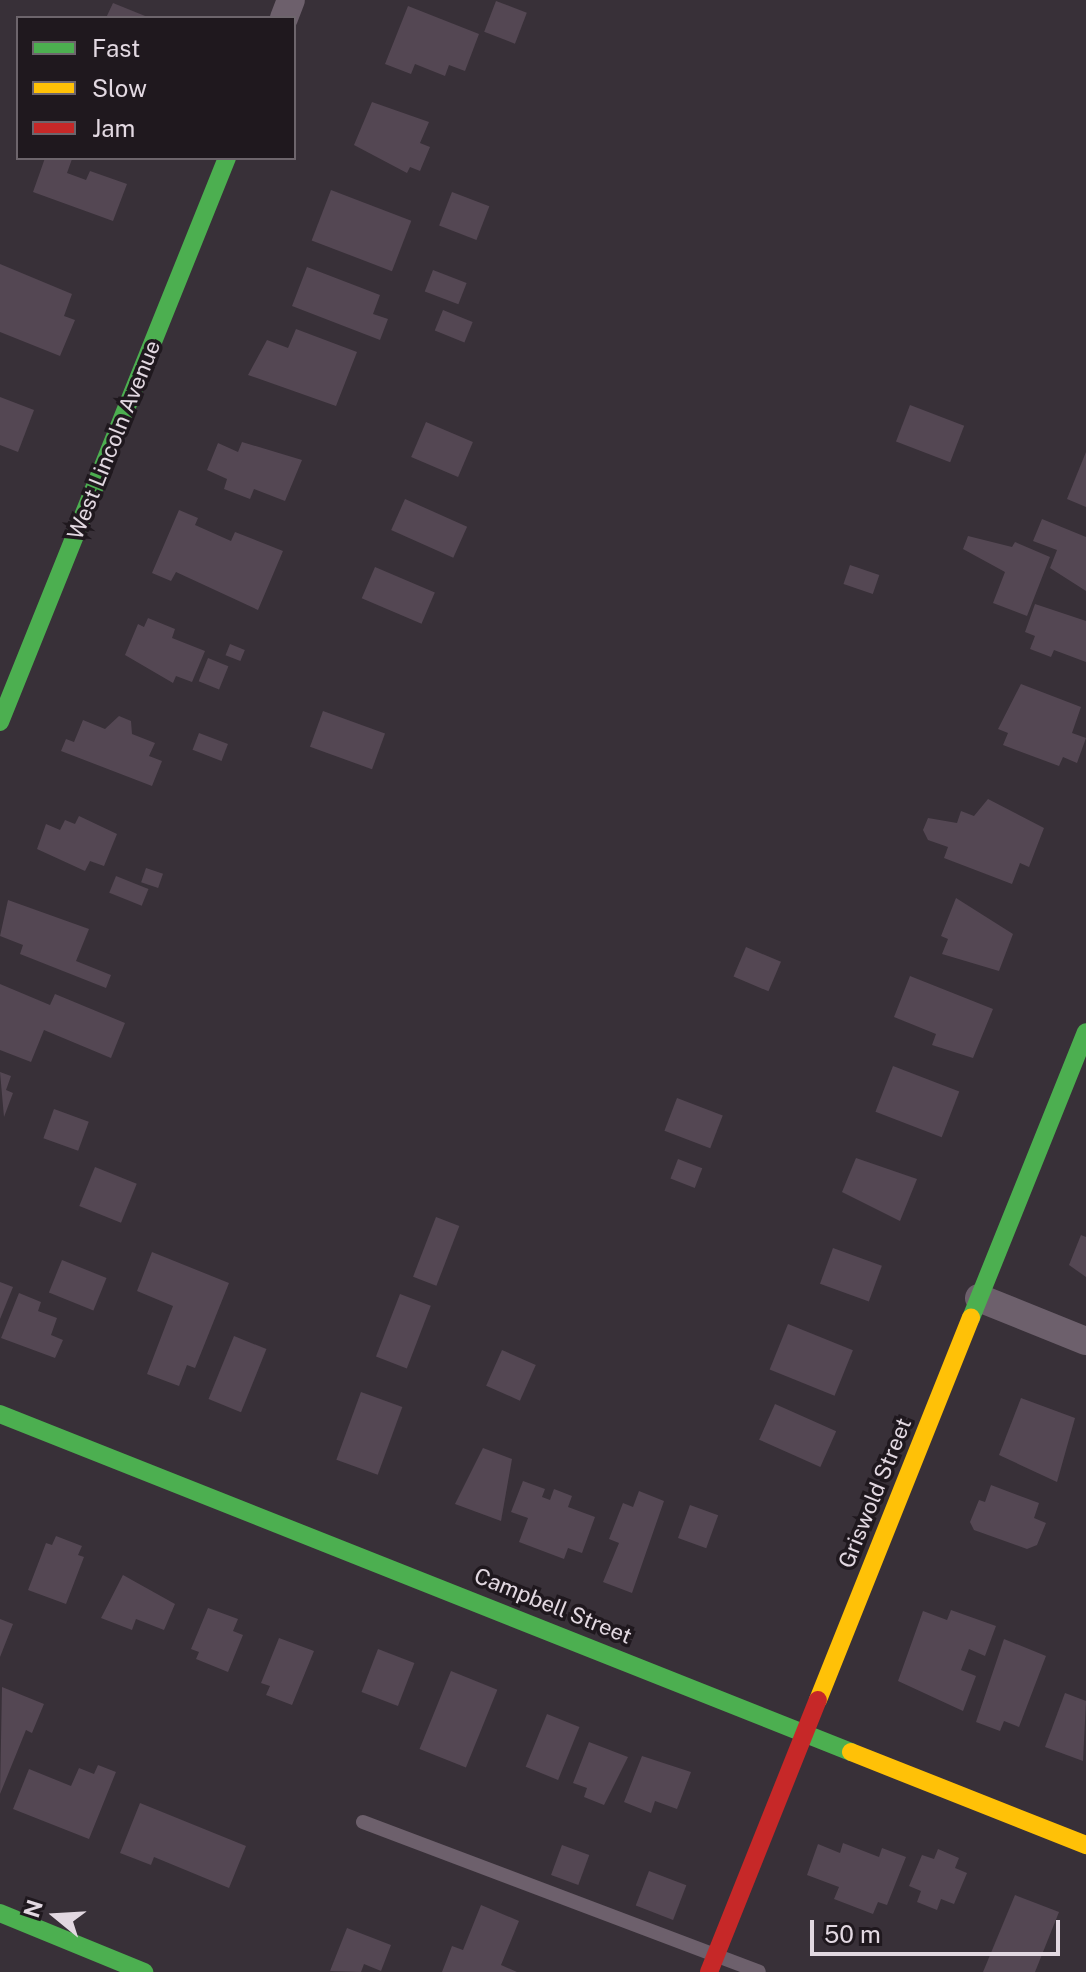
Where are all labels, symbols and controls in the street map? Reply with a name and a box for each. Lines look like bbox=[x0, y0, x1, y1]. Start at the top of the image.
legend bbox=[16, 16, 296, 160]
text: Fast bbox=[92, 34, 140, 62]
text: Slow bbox=[92, 74, 147, 102]
text: Jam bbox=[92, 114, 135, 142]
street label: West Lincoln Avenue bbox=[62, 336, 166, 544]
street label: Griswold Street bbox=[833, 1414, 917, 1572]
street label: Campbell Street bbox=[470, 1562, 636, 1650]
north arrow bbox=[16, 1876, 96, 1956]
text: N bbox=[18, 1896, 48, 1921]
scale bar bbox=[814, 1904, 1064, 1954]
text: 50 m bbox=[824, 1920, 881, 1948]

